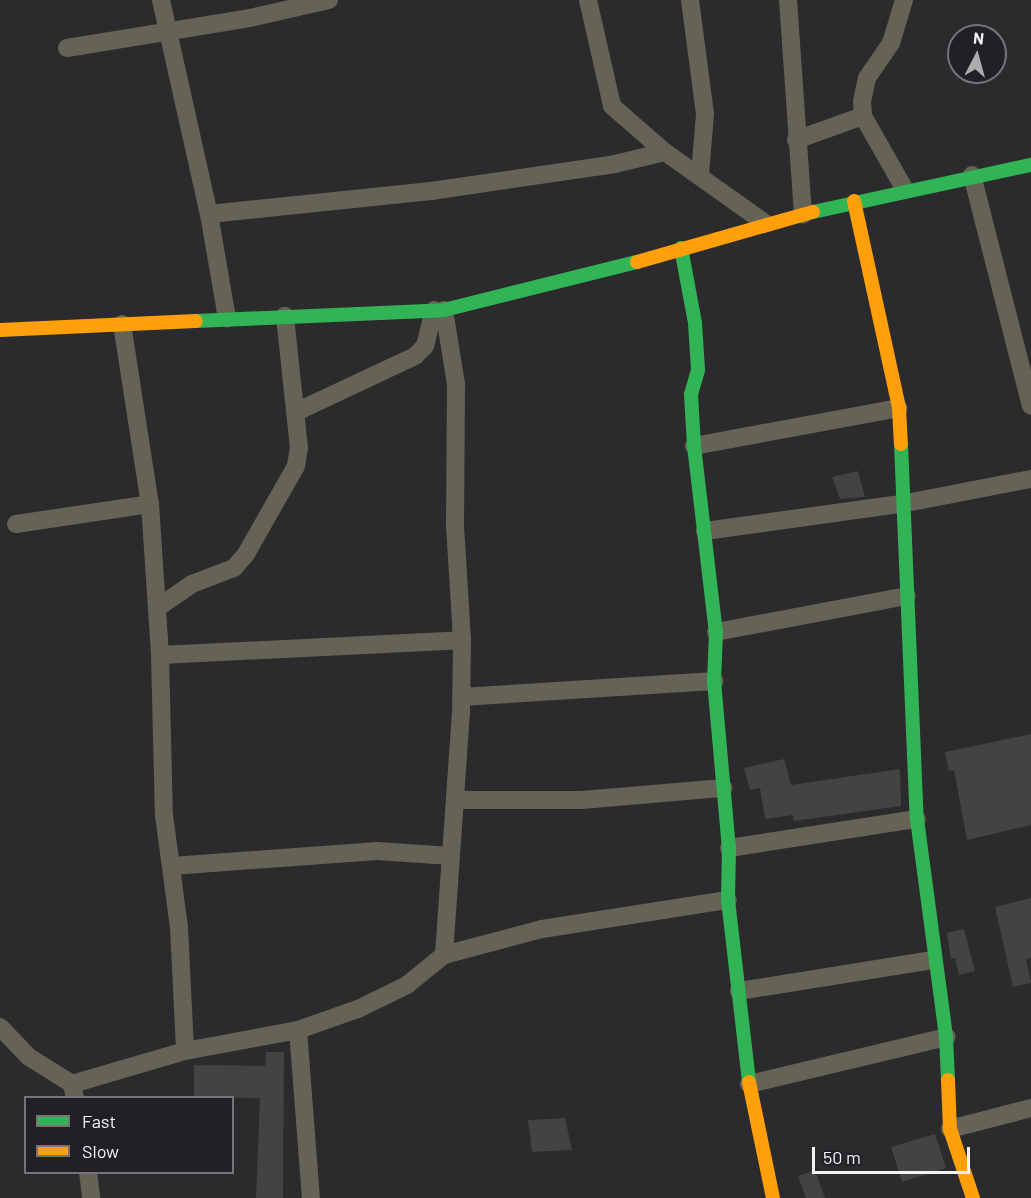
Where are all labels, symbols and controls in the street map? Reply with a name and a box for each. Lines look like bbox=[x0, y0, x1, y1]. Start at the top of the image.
north arrow bbox=[947, 24, 1007, 84]
text: N bbox=[972, 28, 985, 48]
legend bbox=[24, 1096, 234, 1174]
text: Fast bbox=[82, 1110, 116, 1132]
scale bar bbox=[815, 1135, 972, 1173]
text: Slow bbox=[82, 1140, 119, 1162]
text: 50 m bbox=[823, 1146, 861, 1168]

